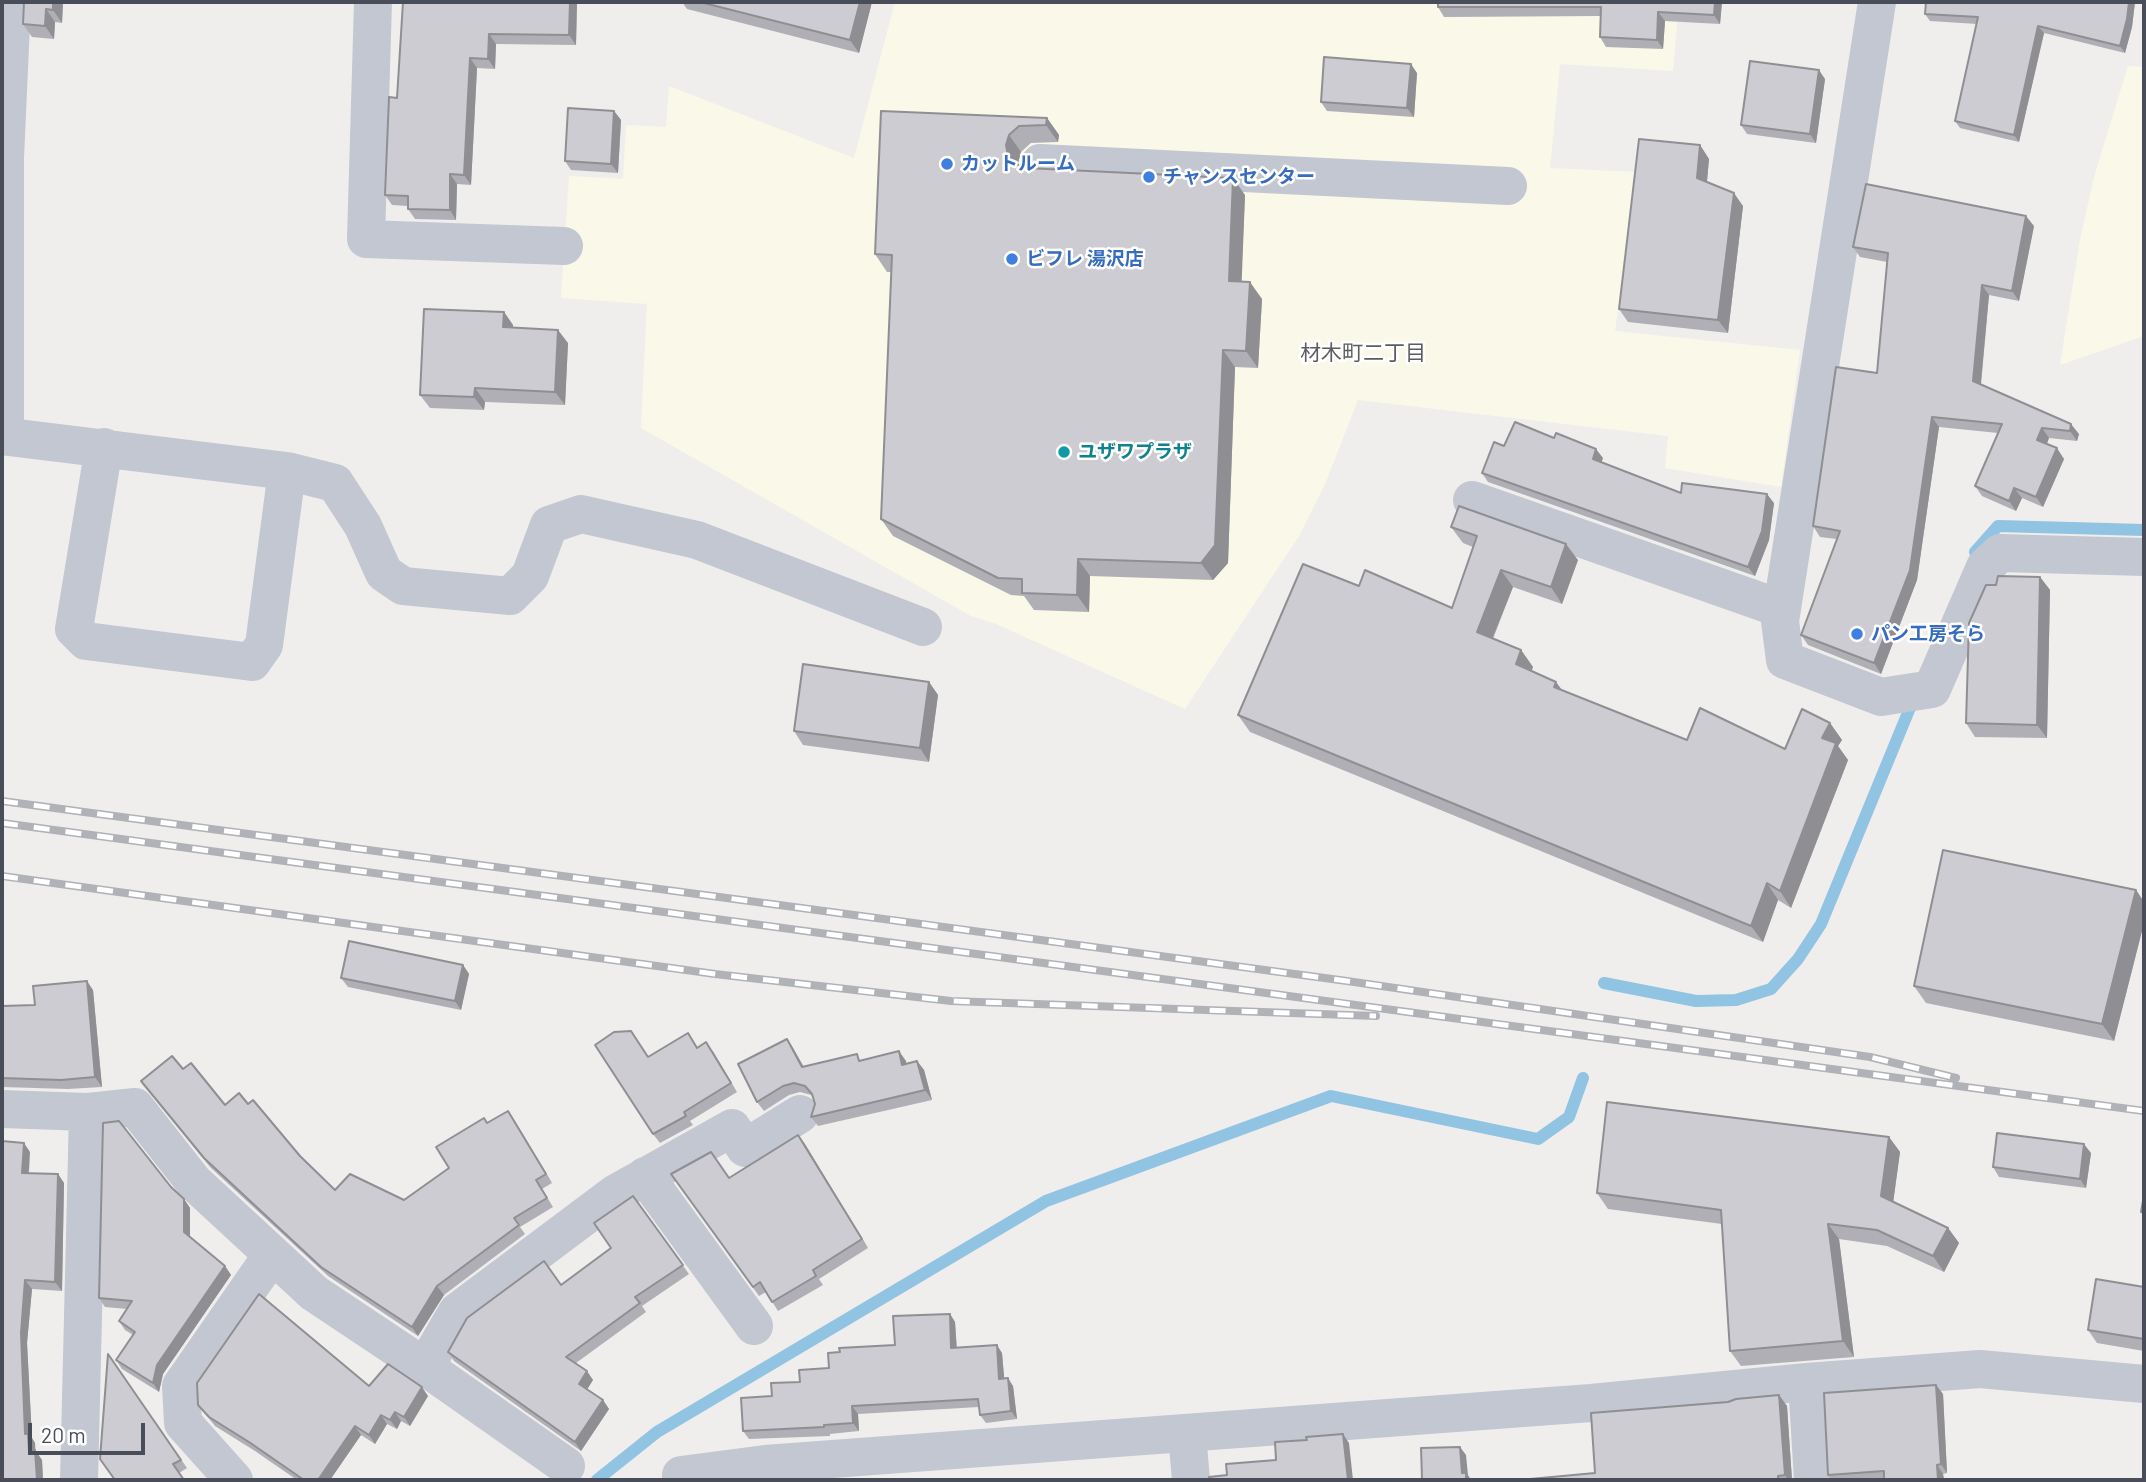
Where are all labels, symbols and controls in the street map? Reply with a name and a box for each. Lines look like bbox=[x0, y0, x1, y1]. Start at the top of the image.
place label: カットルーム bbox=[961, 153, 1075, 175]
marker: カットルーム bbox=[939, 156, 955, 172]
place label: チャンスセンター bbox=[1163, 166, 1315, 188]
marker: チャンスセンター bbox=[1141, 169, 1157, 185]
place label: ビフレ 湯沢店 bbox=[1026, 248, 1144, 270]
marker: ビフレ 湯沢店 bbox=[1004, 251, 1020, 267]
district label: 材木町二丁目 bbox=[1300, 340, 1426, 366]
place label: ユザワプラザ bbox=[1078, 441, 1192, 463]
marker: ユザワプラザ bbox=[1056, 444, 1072, 460]
place label: パン工房そら bbox=[1871, 623, 1985, 645]
marker: パン工房そら bbox=[1849, 626, 1865, 642]
scale bar bbox=[32, 1408, 149, 1452]
text: 20 m bbox=[41, 1422, 86, 1447]

